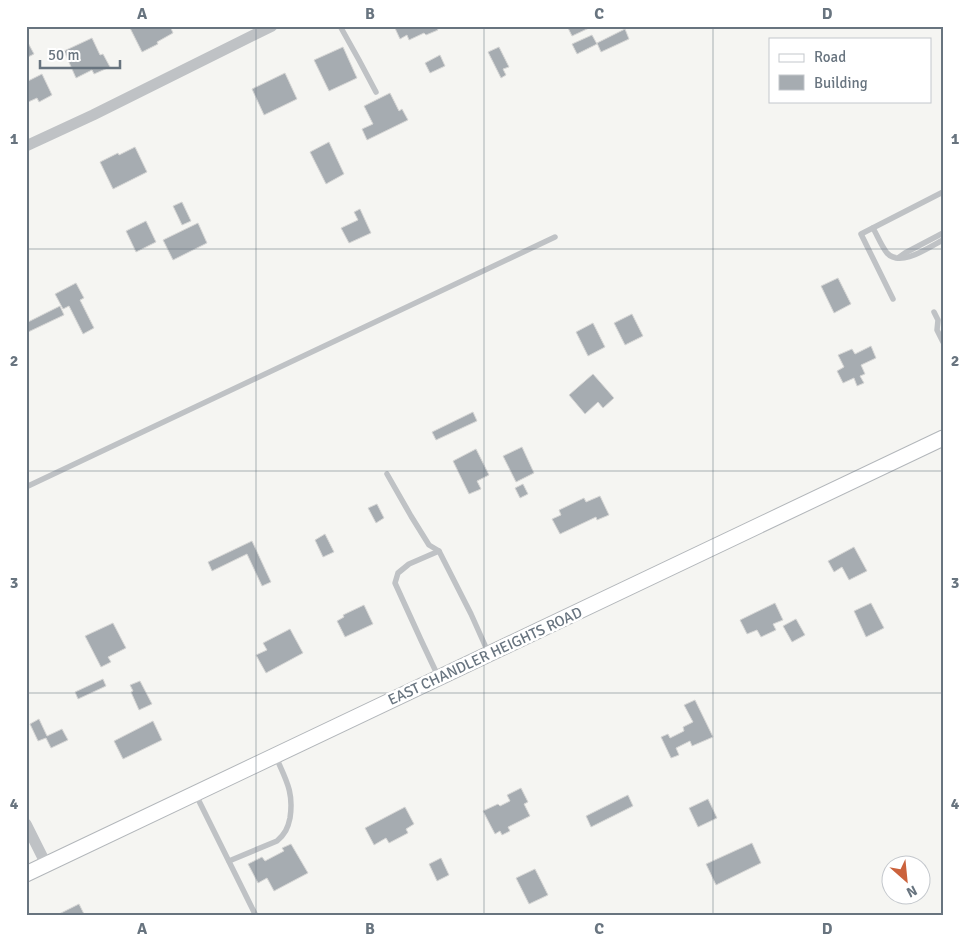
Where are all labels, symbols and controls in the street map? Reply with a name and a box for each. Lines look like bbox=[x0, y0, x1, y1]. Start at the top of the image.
text: A bbox=[137, 4, 148, 24]
text: B bbox=[365, 4, 375, 24]
text: C bbox=[594, 4, 604, 24]
text: D bbox=[822, 4, 833, 24]
scale bar bbox=[40, 38, 120, 70]
legend bbox=[769, 38, 932, 102]
text: 50 m bbox=[48, 46, 79, 64]
text: Road bbox=[814, 48, 846, 66]
text: Building bbox=[814, 74, 868, 92]
text: 1 bbox=[10, 129, 19, 149]
text: 1 bbox=[951, 129, 960, 149]
text: 2 bbox=[10, 351, 18, 371]
text: 2 bbox=[951, 351, 959, 371]
text: 3 bbox=[10, 573, 18, 593]
text: 3 bbox=[951, 573, 959, 593]
street label: EAST CHANDLER HEIGHTS ROAD bbox=[385, 603, 585, 709]
text: 4 bbox=[10, 794, 19, 814]
text: 4 bbox=[951, 794, 960, 814]
north arrow bbox=[882, 854, 932, 904]
text: N bbox=[903, 881, 920, 901]
text: A bbox=[137, 919, 148, 939]
text: B bbox=[365, 919, 375, 939]
text: C bbox=[594, 919, 604, 939]
text: D bbox=[822, 919, 833, 939]

